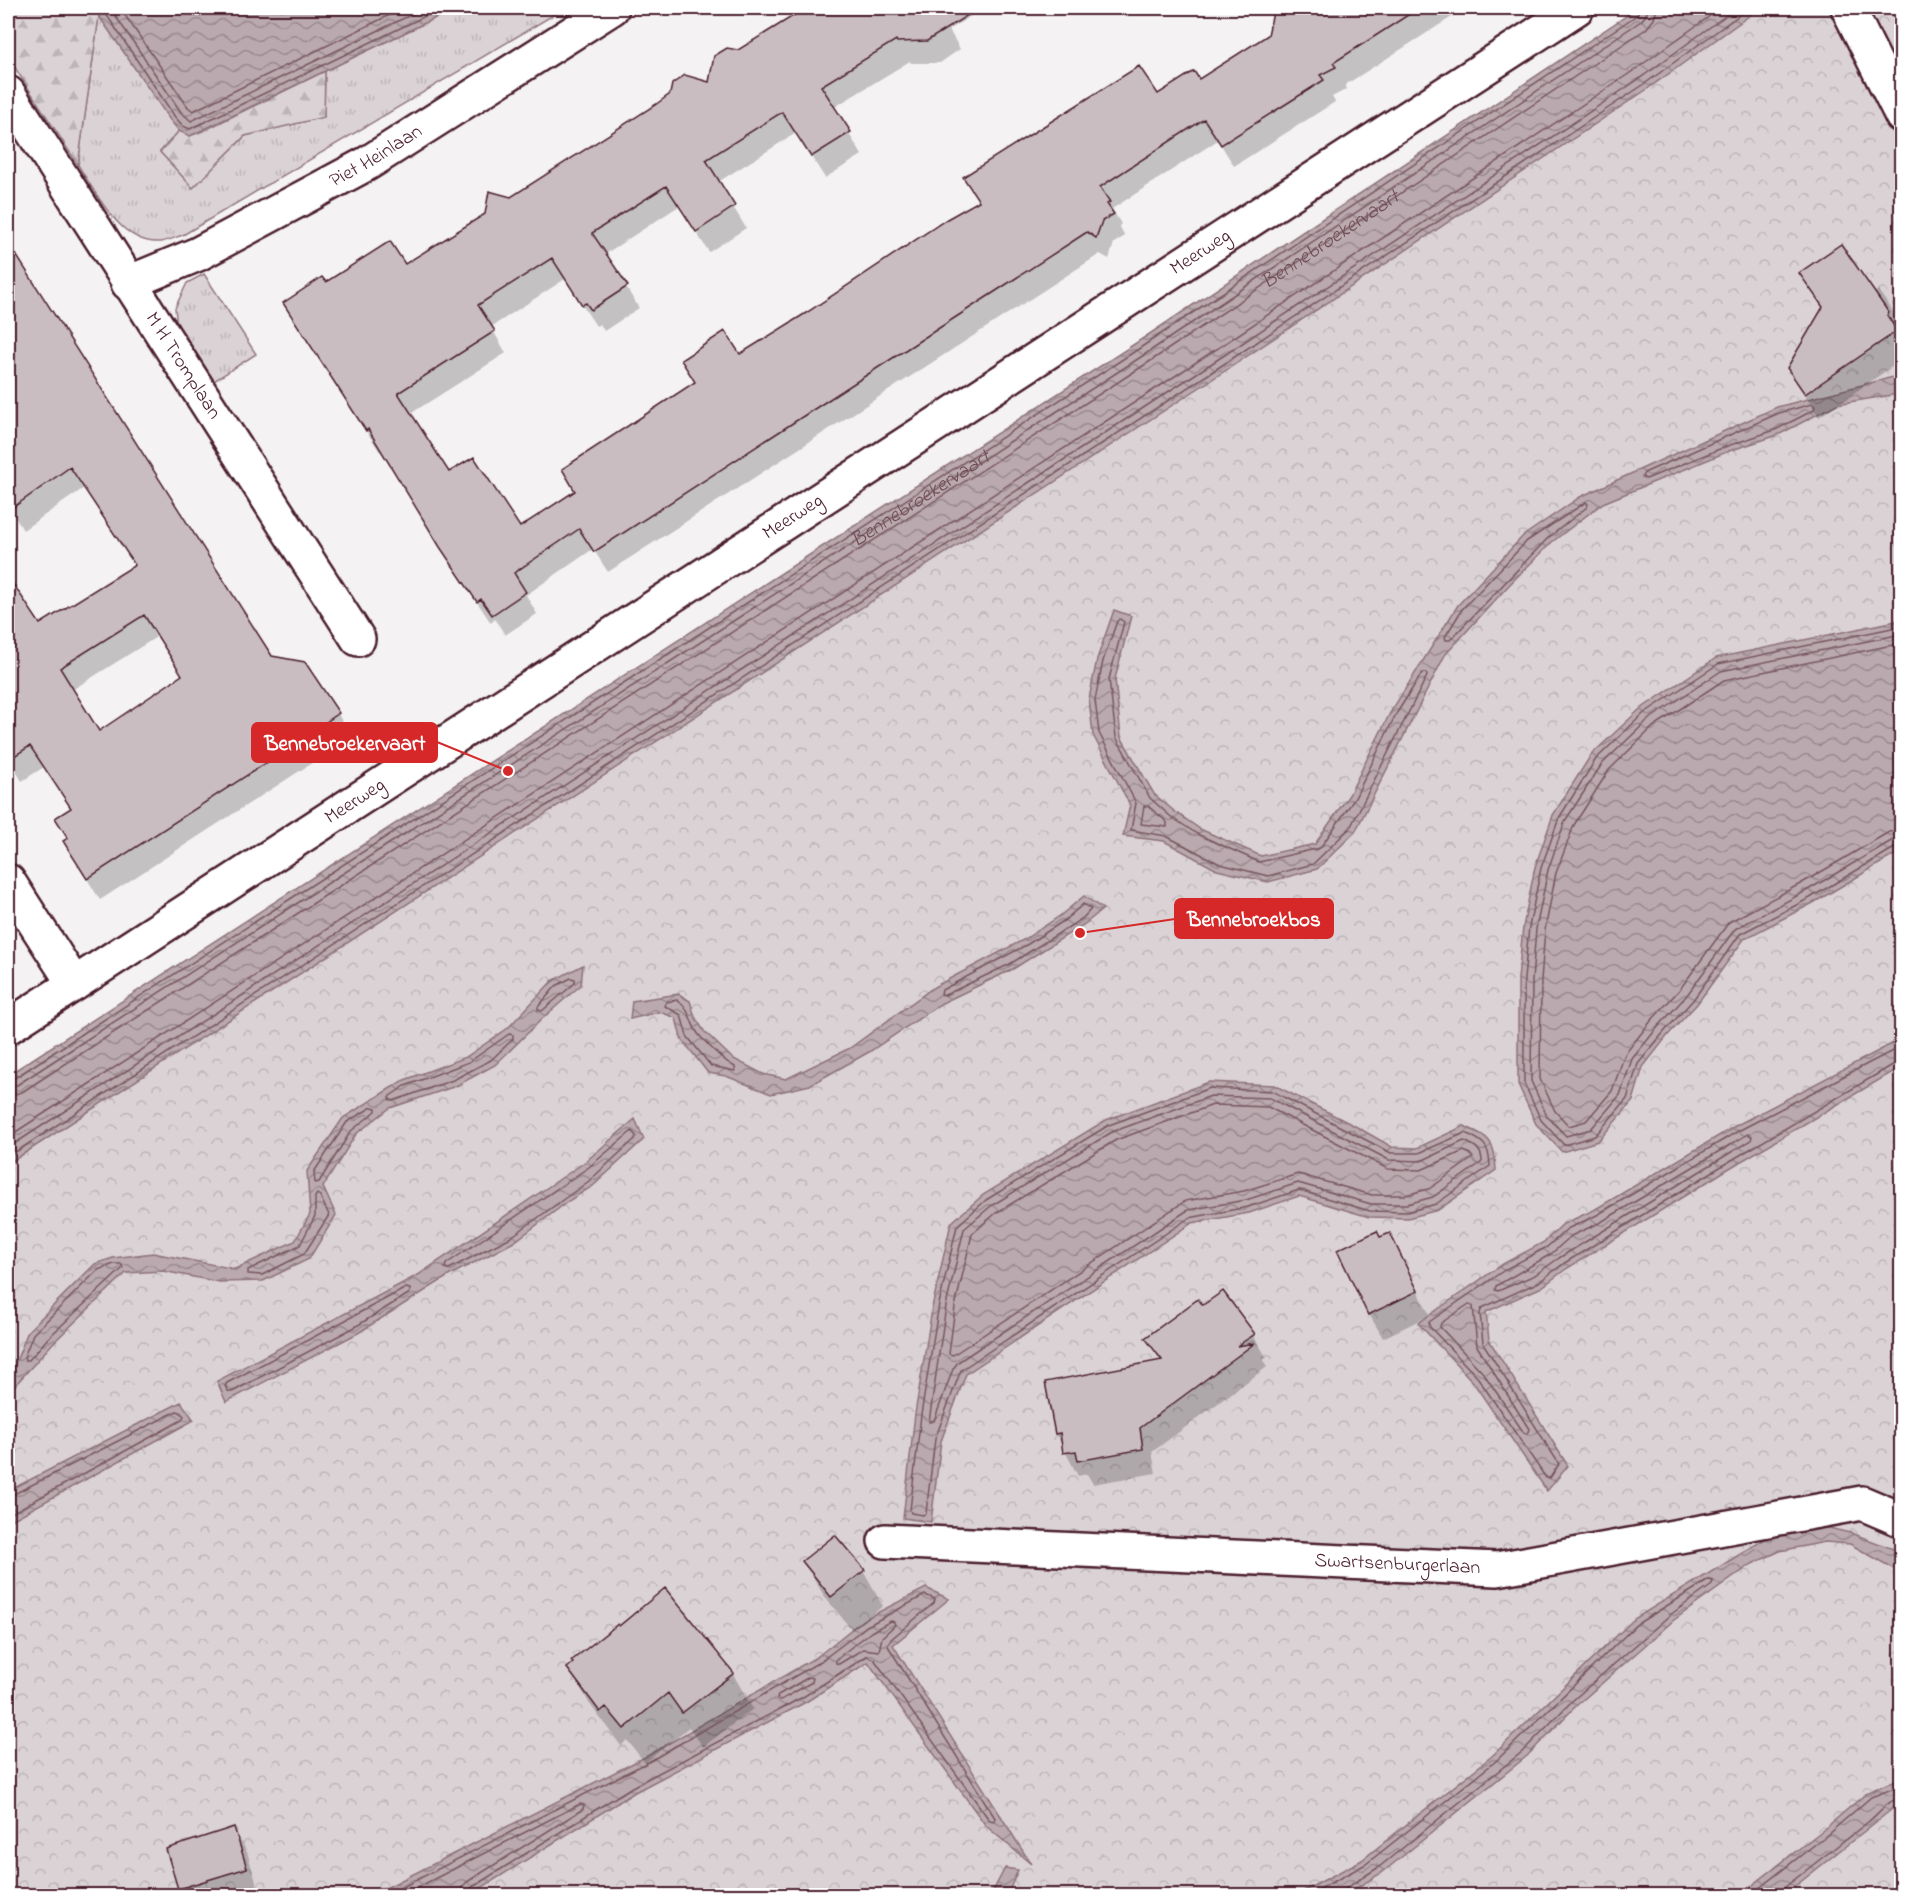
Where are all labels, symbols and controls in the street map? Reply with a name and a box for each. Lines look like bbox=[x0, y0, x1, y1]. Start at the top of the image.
street label: Piet Heinlaan bbox=[325, 117, 428, 195]
water label: Bennebroekervaart bbox=[1255, 182, 1408, 298]
street label: Meerweg bbox=[1164, 222, 1237, 283]
street label: M H Tromplaan bbox=[138, 306, 228, 425]
water label: Bennebroekervaart bbox=[845, 442, 998, 556]
street label: Meerweg bbox=[757, 487, 830, 548]
callout: Bennebroekervaart bbox=[252, 723, 437, 762]
text: Bennebroekervaart bbox=[263, 730, 426, 760]
street label: Meerweg bbox=[319, 771, 392, 832]
callout: Bennebroekbos bbox=[1175, 899, 1333, 938]
text: Bennebroekbos bbox=[1186, 906, 1321, 936]
street label: Swartsenburgerlaan bbox=[1314, 1546, 1481, 1583]

